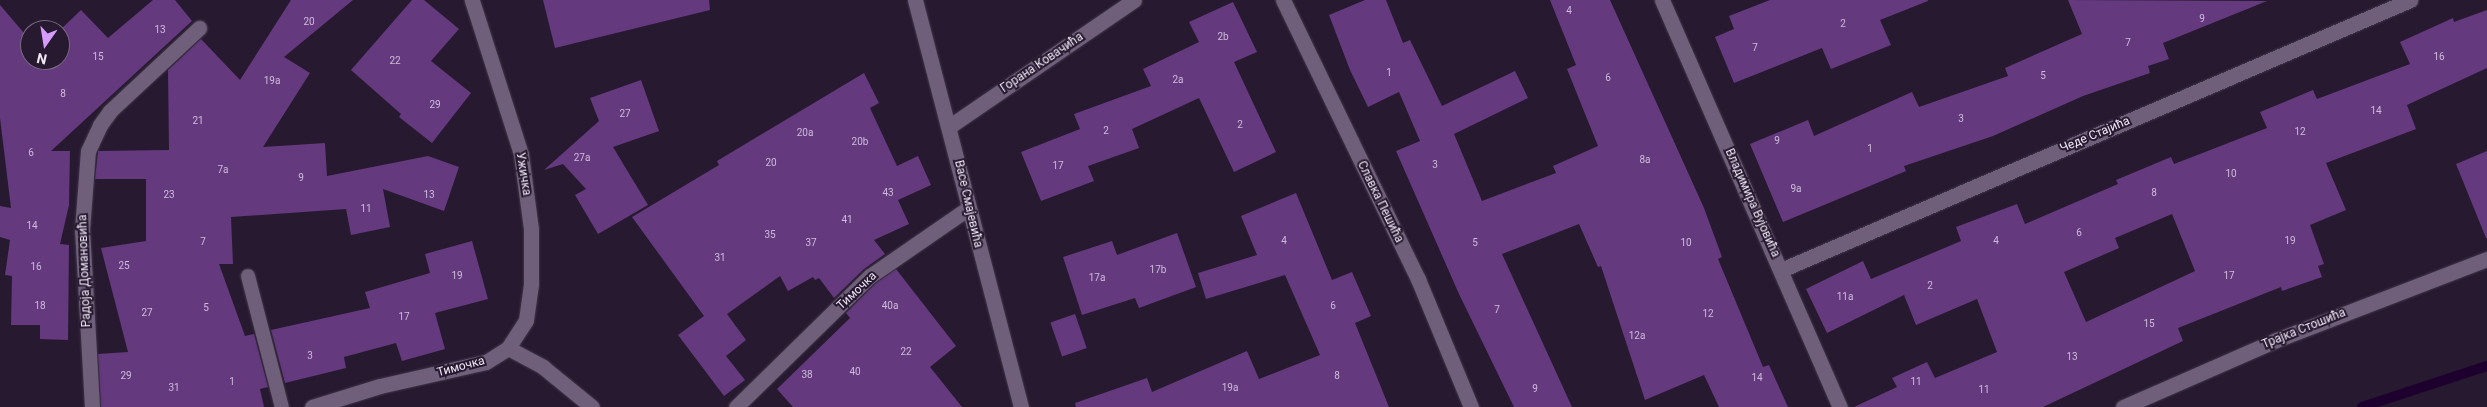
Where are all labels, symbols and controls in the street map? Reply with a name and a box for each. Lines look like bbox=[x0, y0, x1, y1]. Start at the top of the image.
house number: 4 bbox=[1566, 5, 1572, 17]
house number: 9 bbox=[2199, 13, 2205, 25]
house number: 20 bbox=[303, 16, 315, 28]
house number: 2 bbox=[1840, 18, 1846, 30]
north arrow bbox=[20, 20, 70, 70]
house number: 13 bbox=[154, 24, 166, 36]
street label: Горана Ковачића bbox=[998, 30, 1086, 96]
house number: 2b bbox=[1217, 31, 1229, 43]
house number: 7 bbox=[2125, 37, 2131, 49]
house number: 7 bbox=[1752, 42, 1758, 54]
text: N bbox=[35, 50, 48, 68]
house number: 15 bbox=[92, 51, 104, 63]
house number: 16 bbox=[2433, 51, 2445, 63]
house number: 22 bbox=[389, 55, 401, 67]
house number: 1 bbox=[1386, 67, 1392, 79]
house number: 5 bbox=[2040, 70, 2046, 82]
house number: 6 bbox=[1605, 72, 1611, 84]
house number: 2a bbox=[1172, 74, 1184, 86]
house number: 19a bbox=[264, 75, 280, 87]
house number: 8 bbox=[60, 88, 66, 100]
house number: 29 bbox=[429, 99, 441, 111]
house number: 14 bbox=[2370, 105, 2382, 117]
house number: 27 bbox=[619, 108, 631, 120]
house number: 3 bbox=[1958, 113, 1964, 125]
street label: Чеде Стајића bbox=[2058, 114, 2132, 156]
house number: 21 bbox=[192, 115, 204, 127]
house number: 2 bbox=[1237, 119, 1243, 131]
house number: 2 bbox=[1103, 125, 1109, 137]
house number: 12 bbox=[2294, 126, 2306, 138]
house number: 20a bbox=[797, 127, 813, 139]
house number: 9 bbox=[1774, 135, 1780, 147]
house number: 20b bbox=[852, 136, 868, 148]
house number: 1 bbox=[1867, 143, 1873, 155]
house number: 6 bbox=[28, 147, 34, 159]
street label: Владимира Вујовића bbox=[1722, 147, 1782, 259]
street label: Ужичка bbox=[513, 152, 533, 196]
house number: 27a bbox=[574, 152, 590, 164]
house number: 8a bbox=[1639, 154, 1651, 166]
house number: 20 bbox=[765, 157, 777, 169]
street label: Васе Смајевића bbox=[951, 159, 985, 249]
street label: Славка Пешића bbox=[1354, 159, 1406, 245]
house number: 3 bbox=[1432, 159, 1438, 171]
house number: 17 bbox=[1052, 160, 1064, 172]
house number: 7a bbox=[217, 164, 229, 176]
house number: 10 bbox=[2225, 168, 2237, 180]
house number: 9 bbox=[298, 172, 304, 184]
house number: 9a bbox=[1790, 183, 1802, 195]
house number: 43 bbox=[882, 187, 894, 199]
house number: 8 bbox=[2151, 187, 2157, 199]
house number: 23 bbox=[163, 189, 175, 201]
house number: 13 bbox=[423, 189, 435, 201]
house number: 11 bbox=[360, 203, 372, 215]
street label: Радоја Домановића bbox=[76, 214, 94, 328]
house number: 41 bbox=[841, 214, 853, 226]
house number: 14 bbox=[26, 220, 38, 232]
house number: 6 bbox=[2076, 227, 2082, 239]
house number: 35 bbox=[764, 229, 776, 241]
house number: 4 bbox=[1281, 235, 1287, 247]
house number: 4 bbox=[1993, 235, 1999, 247]
house number: 19 bbox=[2284, 235, 2296, 247]
house number: 7 bbox=[200, 236, 206, 248]
house number: 37 bbox=[805, 237, 817, 249]
house number: 5 bbox=[1472, 237, 1478, 249]
house number: 10 bbox=[1680, 237, 1692, 249]
house number: 31 bbox=[714, 252, 726, 264]
house number: 25 bbox=[118, 260, 130, 272]
house number: 16 bbox=[30, 261, 42, 273]
house number: 17b bbox=[1150, 264, 1166, 276]
street label: Тимочка bbox=[834, 269, 880, 313]
house number: 19 bbox=[451, 270, 463, 282]
house number: 17 bbox=[2223, 270, 2235, 282]
house number: 17a bbox=[1089, 272, 1105, 284]
house number: 2 bbox=[1927, 280, 1933, 292]
house number: 11a bbox=[1837, 291, 1853, 303]
house number: 18 bbox=[34, 300, 46, 312]
house number: 40a bbox=[882, 300, 898, 312]
house number: 6 bbox=[1330, 300, 1336, 312]
house number: 5 bbox=[203, 302, 209, 314]
house number: 7 bbox=[1494, 304, 1500, 316]
street label: Трајка Стошића bbox=[2260, 306, 2348, 352]
house number: 27 bbox=[141, 307, 153, 319]
house number: 12 bbox=[1702, 308, 1714, 320]
house number: 17 bbox=[398, 311, 410, 323]
house number: 15 bbox=[2143, 318, 2155, 330]
house number: 12a bbox=[1629, 330, 1645, 342]
house number: 22 bbox=[900, 346, 912, 358]
house number: 3 bbox=[307, 350, 313, 362]
house number: 13 bbox=[2066, 351, 2078, 363]
street label: Тимочка bbox=[436, 354, 486, 380]
house number: 40 bbox=[849, 366, 861, 378]
house number: 38 bbox=[801, 369, 813, 381]
house number: 29 bbox=[120, 370, 132, 382]
house number: 8 bbox=[1334, 370, 1340, 382]
house number: 14 bbox=[1751, 372, 1763, 384]
house number: 1 bbox=[229, 376, 235, 388]
house number: 11 bbox=[1910, 376, 1922, 388]
house number: 31 bbox=[168, 382, 180, 394]
house number: 19a bbox=[1222, 382, 1238, 394]
house number: 9 bbox=[1532, 383, 1538, 395]
house number: 11 bbox=[1978, 384, 1990, 396]

